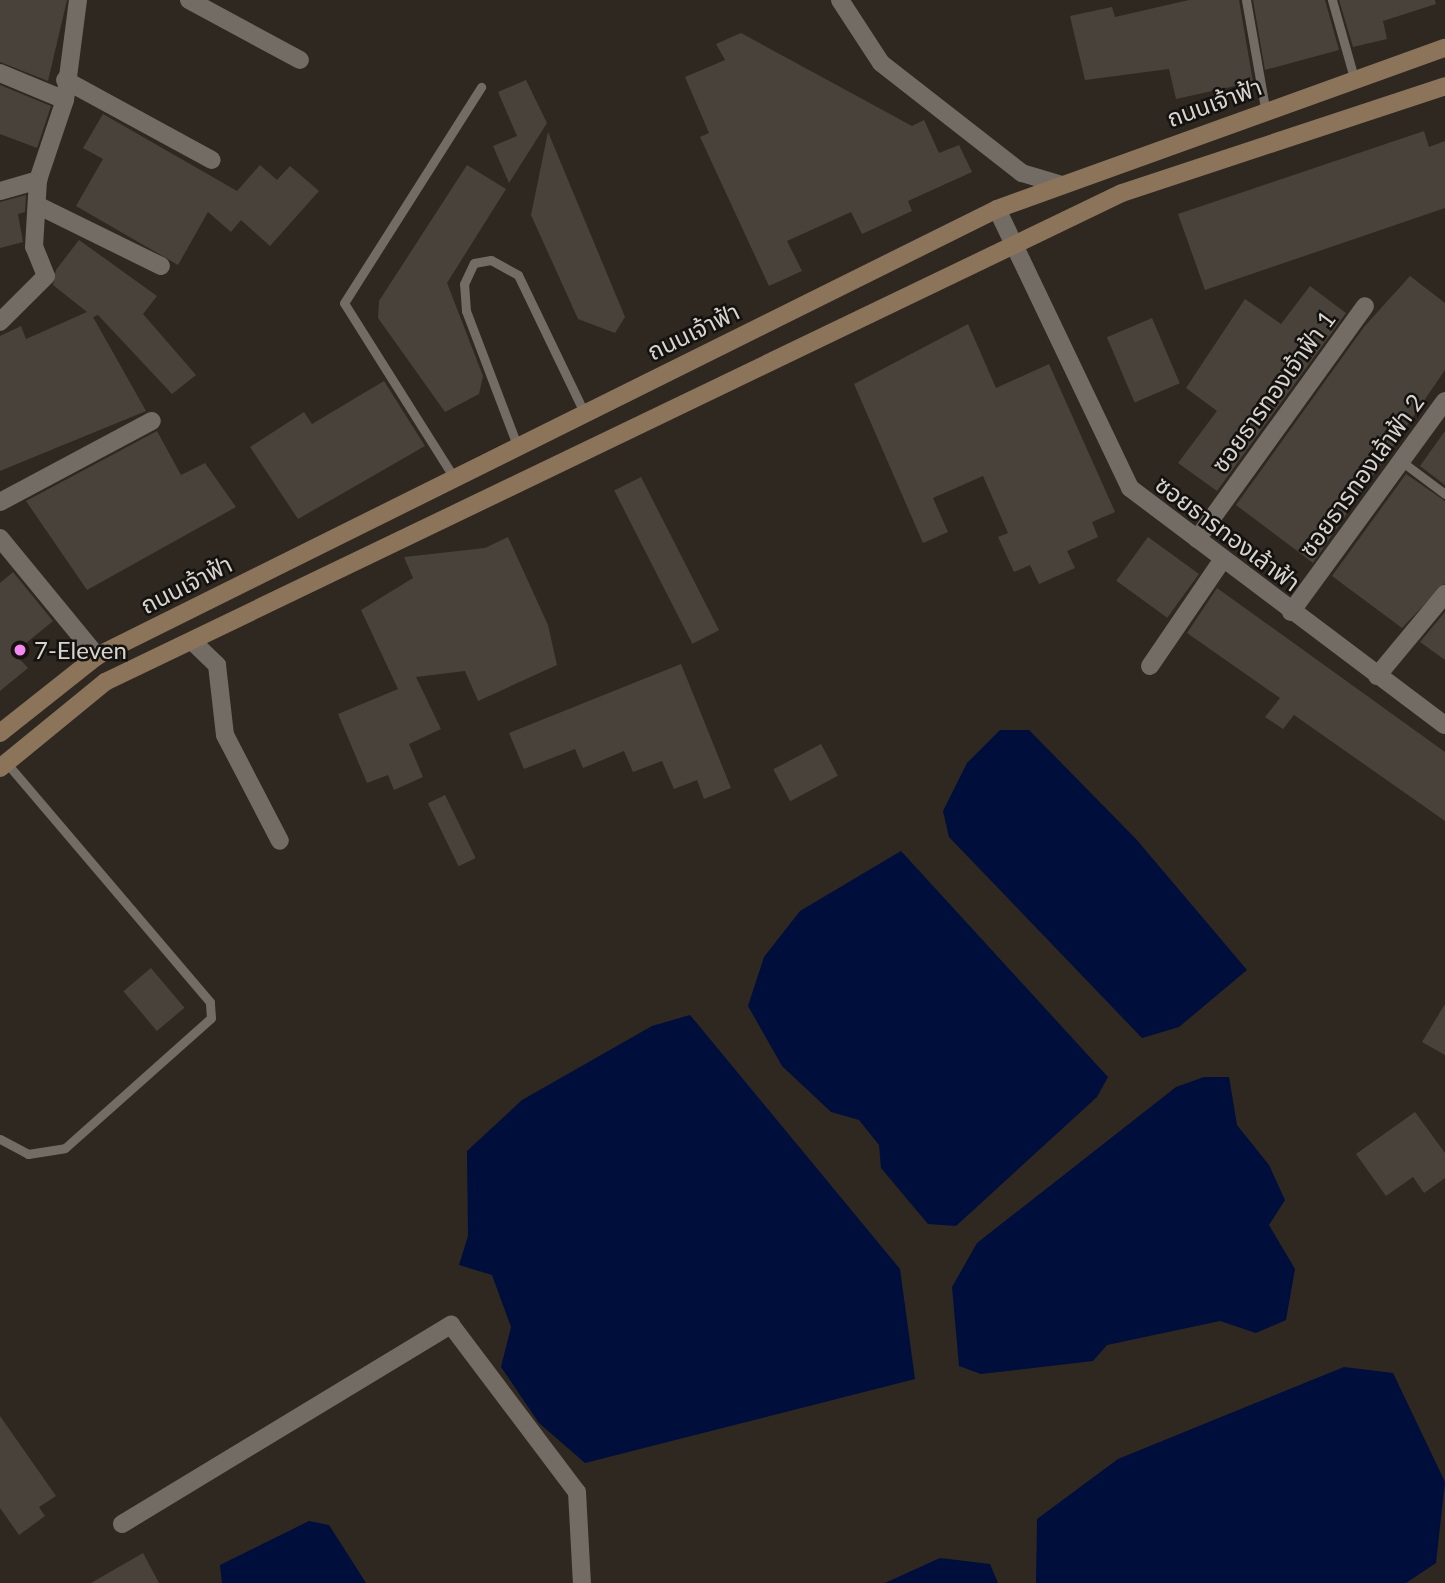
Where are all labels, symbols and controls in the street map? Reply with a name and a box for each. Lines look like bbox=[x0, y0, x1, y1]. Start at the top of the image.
street label: ถนนเจ้าฟ้า bbox=[1163, 72, 1265, 132]
street label: ถนนเจ้าฟ้า bbox=[642, 296, 744, 366]
street label: ซอยธารทองเจ้าฟ้า 1 bbox=[1205, 305, 1341, 477]
street label: ซอยธารทองเล้าฟ้า 2 bbox=[1292, 388, 1430, 562]
street label: ซอยธารทองเล้าฟ้า bbox=[1150, 469, 1306, 597]
street label: ถนนเจ้าฟ้า bbox=[135, 549, 237, 619]
place label: 7-Eleven bbox=[34, 636, 127, 664]
marker: 7-Eleven bbox=[12, 642, 28, 658]

